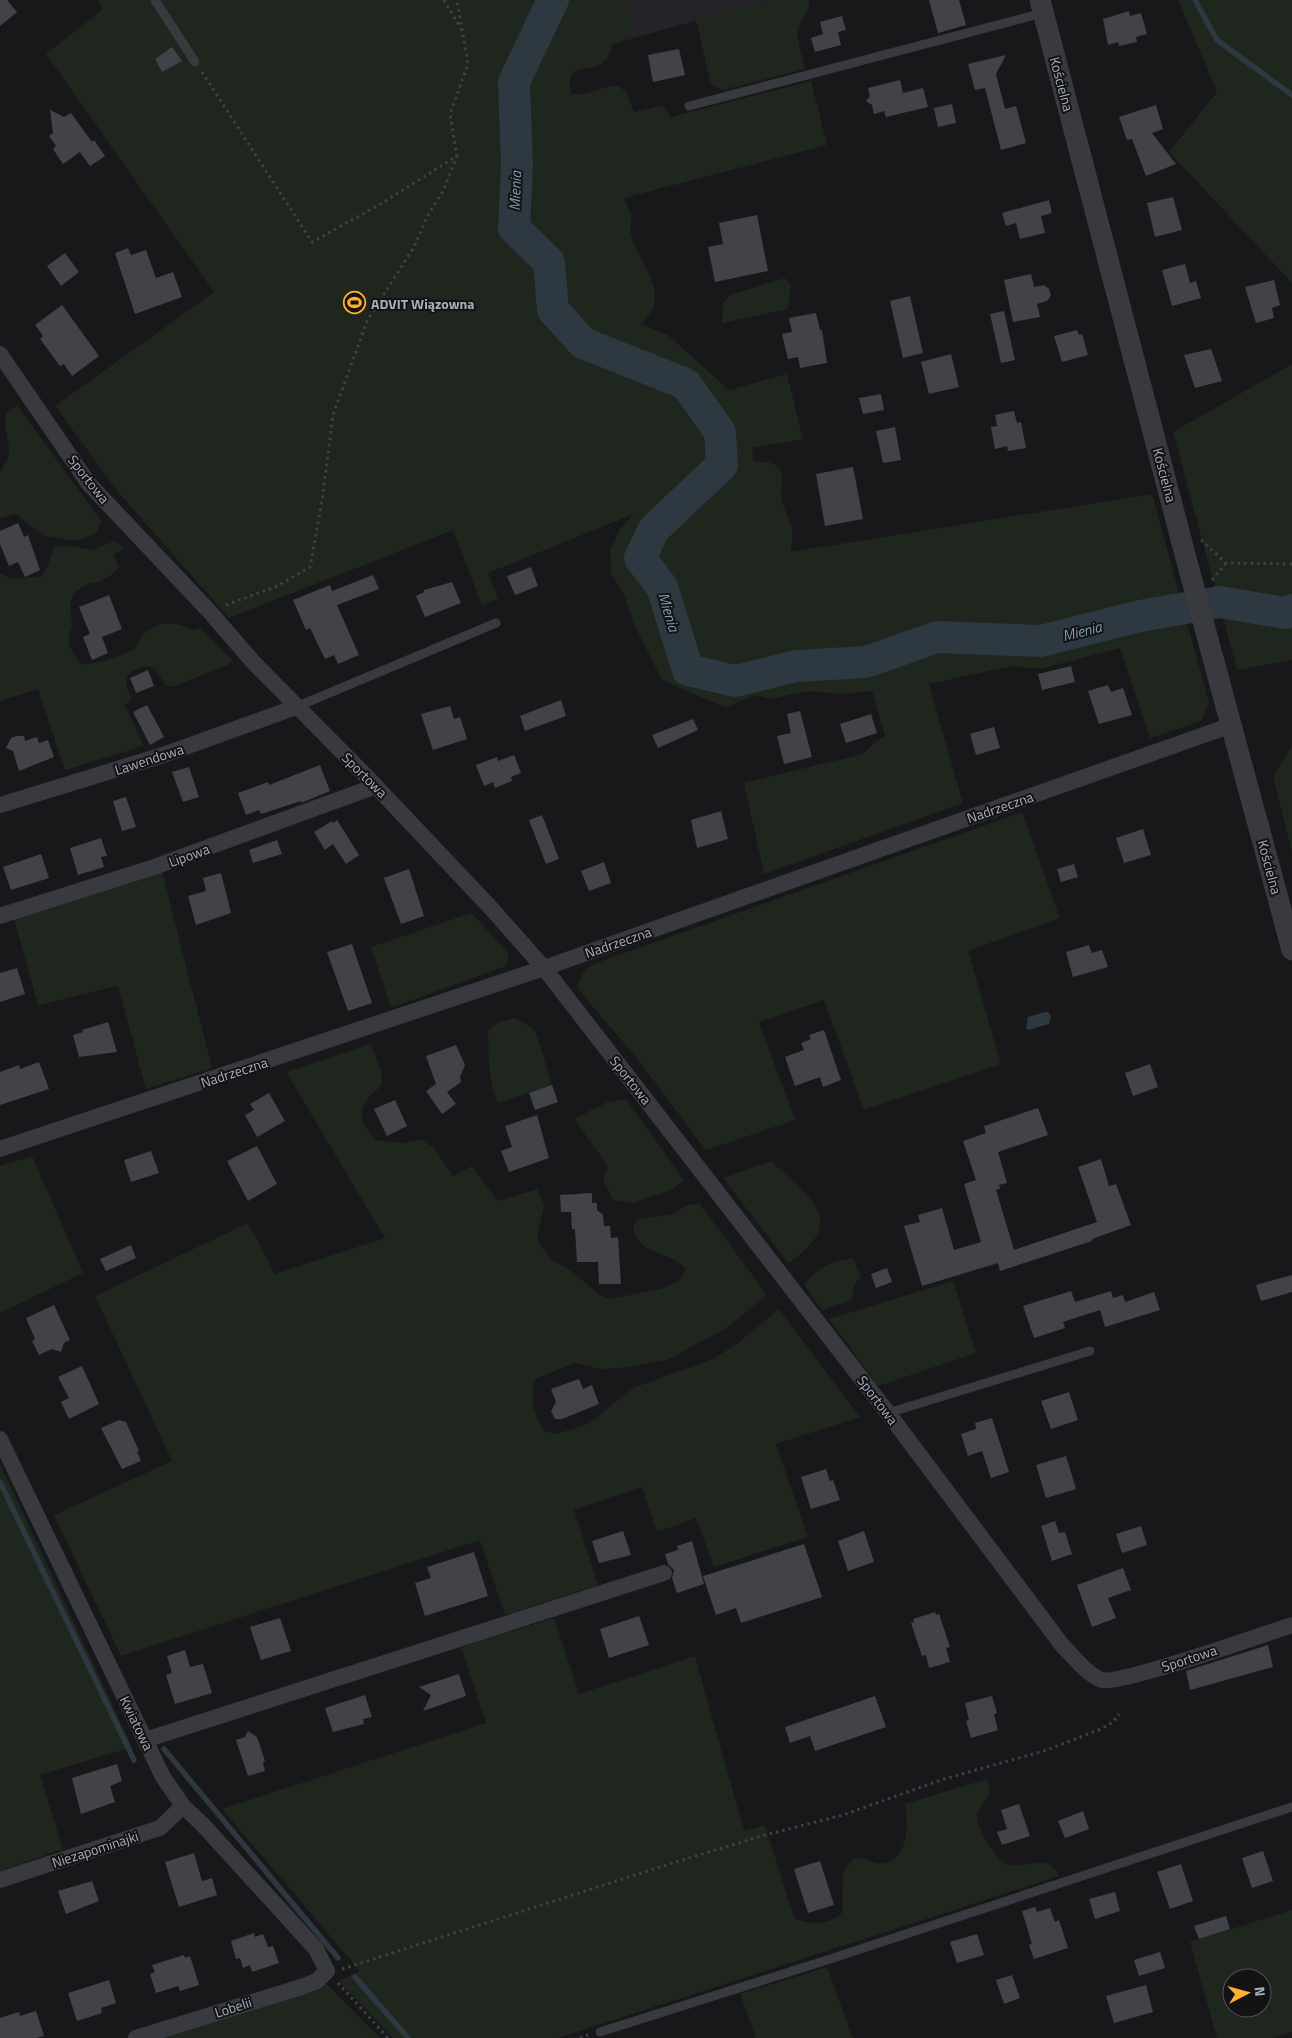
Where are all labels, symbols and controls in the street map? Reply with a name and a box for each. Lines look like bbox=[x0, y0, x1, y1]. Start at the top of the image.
street label: Kościelna bbox=[1045, 54, 1079, 114]
water label: Mienia bbox=[503, 169, 527, 211]
sports icon: ADVIT Wiązowna bbox=[343, 291, 367, 315]
place label: ADVIT Wiązowna bbox=[371, 293, 474, 314]
street label: Kościelna bbox=[1148, 445, 1182, 505]
street label: Sportowa bbox=[63, 450, 115, 508]
water label: Mienia bbox=[652, 590, 686, 636]
water label: Mienia bbox=[1060, 615, 1106, 647]
street label: Lawendowa bbox=[112, 738, 186, 780]
street label: Sportowa bbox=[337, 747, 393, 803]
street label: Nadrzeczna bbox=[964, 786, 1036, 828]
street label: Kościelna bbox=[1253, 837, 1287, 897]
street label: Lipowa bbox=[166, 838, 212, 872]
street label: Nadrzeczna bbox=[582, 921, 654, 963]
street label: Nadrzeczna bbox=[198, 1051, 270, 1093]
street label: Sportowa bbox=[605, 1051, 657, 1109]
street label: Sportowa bbox=[852, 1371, 904, 1429]
street label: Sportowa bbox=[1159, 1639, 1219, 1677]
street label: Kwiatowa bbox=[115, 1692, 159, 1754]
street label: Niezapominajki bbox=[49, 1825, 141, 1873]
north arrow bbox=[1222, 1968, 1272, 2018]
text: N bbox=[1249, 1986, 1271, 1998]
street label: Lobelii bbox=[212, 1991, 254, 2023]

